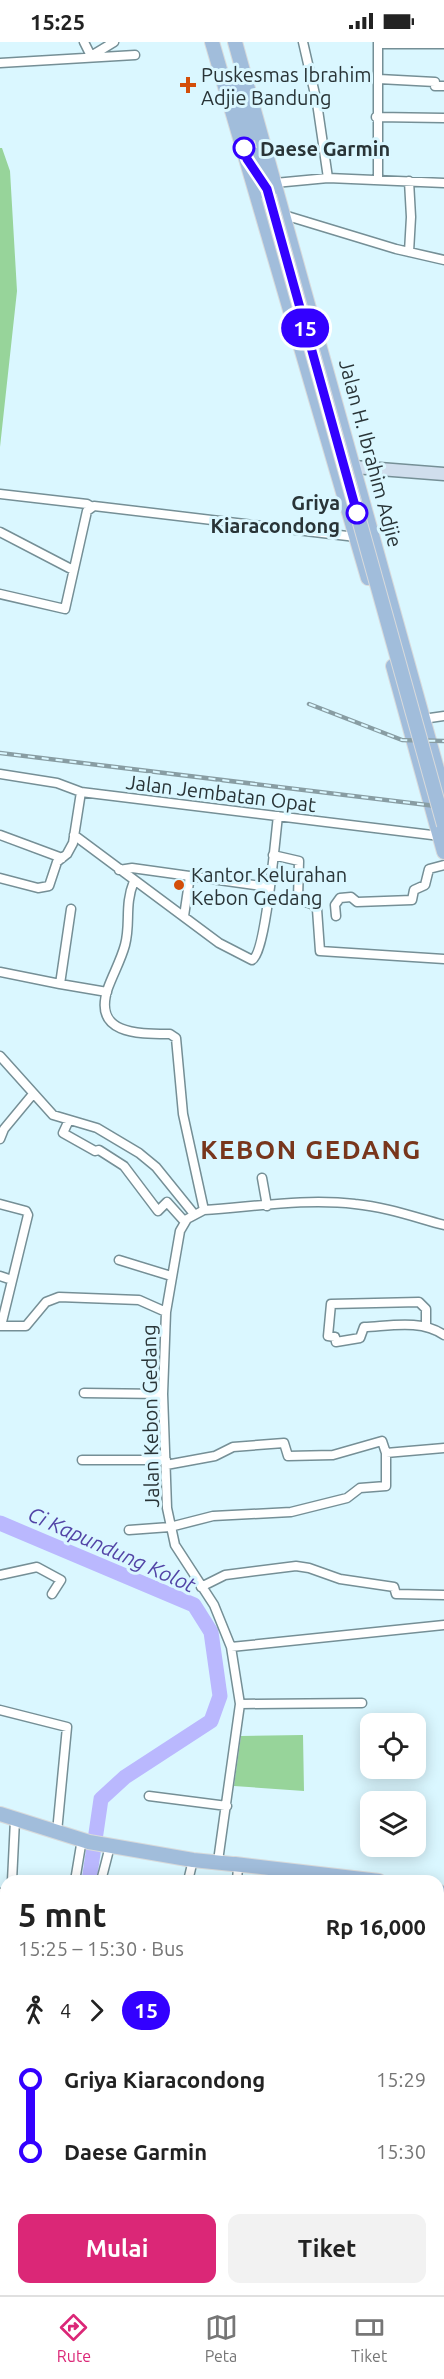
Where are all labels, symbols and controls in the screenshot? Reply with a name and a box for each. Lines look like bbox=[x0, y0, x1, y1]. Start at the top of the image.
text: 15:25 bbox=[30, 9, 85, 34]
place label: Puskesmas Ibrahim Adjie Bandung bbox=[201, 63, 372, 109]
marker: Puskesmas Ibrahim Adjie Bandung bbox=[179, 76, 197, 94]
marker: Daese Garmin bbox=[233, 137, 255, 159]
place label: Daese Garmin bbox=[260, 137, 390, 160]
line badge: 15 bbox=[278, 308, 332, 348]
text: 15 bbox=[293, 316, 317, 340]
street label: Jalan H. Ibrahim Adjie bbox=[335, 357, 407, 549]
place label: Griya Kiaracondong bbox=[210, 491, 340, 537]
marker: Griya Kiaracondong bbox=[346, 502, 368, 524]
street label: Jalan Jembatan Opat bbox=[125, 770, 317, 816]
place label: Kantor Kelurahan Kebon Gedang bbox=[191, 863, 347, 909]
marker: Kantor Kelurahan Kebon Gedang bbox=[172, 878, 186, 892]
district label: KEBON GEDANG bbox=[200, 1135, 422, 1164]
street label: Jalan Kebon Gedang bbox=[137, 1324, 163, 1508]
water label: Ci Kapundung Kolot bbox=[25, 1501, 200, 1597]
map controls bbox=[360, 1713, 426, 1857]
button: locate bbox=[360, 1713, 426, 1779]
button: layers bbox=[360, 1791, 426, 1857]
text: 5 mnt bbox=[18, 1896, 106, 1933]
text: Rp 16,000 bbox=[326, 1914, 426, 1939]
text: 15:25 – 15:30 · Bus bbox=[18, 1937, 184, 1960]
icon: walk bbox=[18, 1994, 51, 2027]
icon: forward bbox=[80, 1994, 113, 2027]
text: 15 bbox=[134, 1998, 158, 2022]
text: 4 bbox=[60, 1999, 71, 2022]
text: Griya Kiaracondong bbox=[64, 2067, 265, 2092]
text: 15:29 bbox=[376, 2068, 426, 2091]
text: Daese Garmin bbox=[64, 2139, 207, 2164]
text: 15:30 bbox=[376, 2140, 426, 2163]
button: Mulai bbox=[18, 2214, 216, 2283]
button: Tiket bbox=[228, 2214, 426, 2283]
tab: Rute bbox=[57, 2311, 91, 2365]
tab: Peta bbox=[205, 2311, 238, 2365]
tab: Tiket bbox=[351, 2311, 387, 2365]

